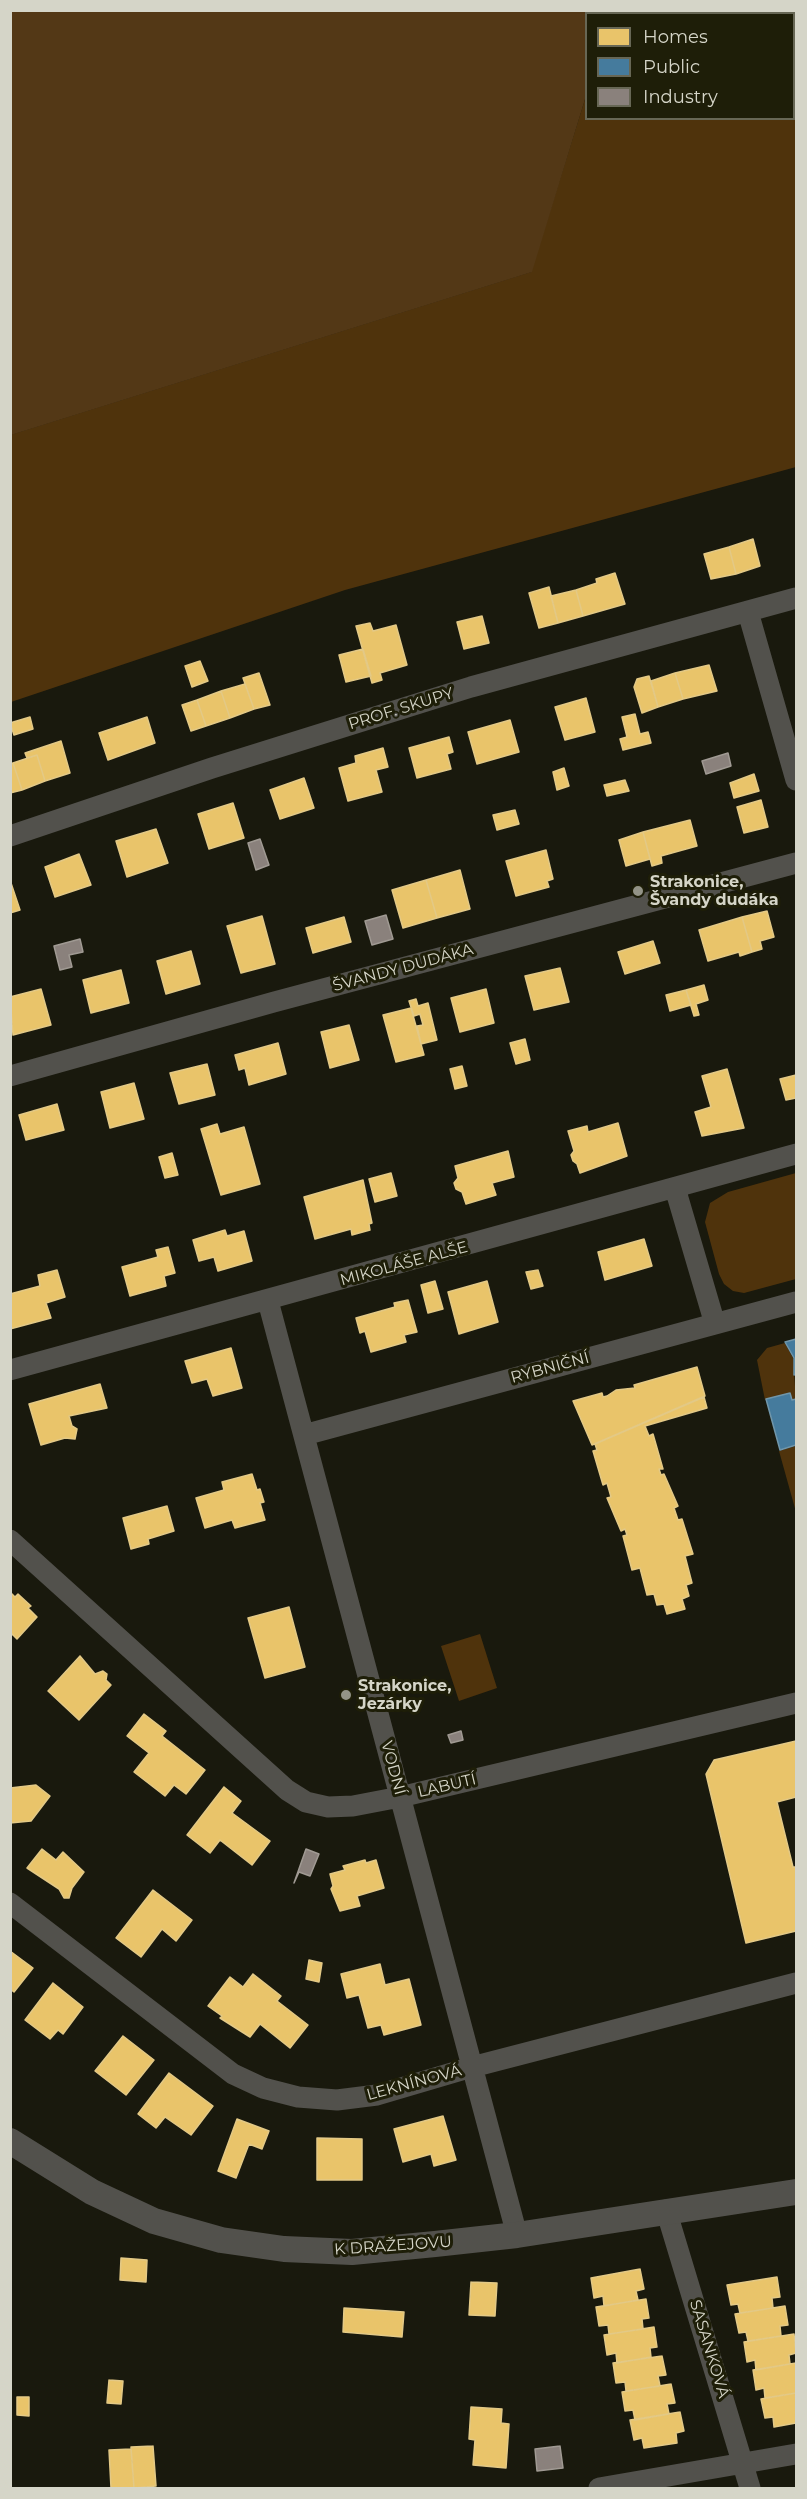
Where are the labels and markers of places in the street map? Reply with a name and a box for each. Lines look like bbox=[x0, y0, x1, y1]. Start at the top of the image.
place label: Strakonice, Švandy dudáka bbox=[650, 872, 779, 910]
marker: Strakonice, Švandy dudáka bbox=[631, 884, 645, 898]
place label: Strakonice, Jezárky bbox=[358, 1676, 451, 1714]
marker: Strakonice, Jezárky bbox=[339, 1688, 353, 1702]

